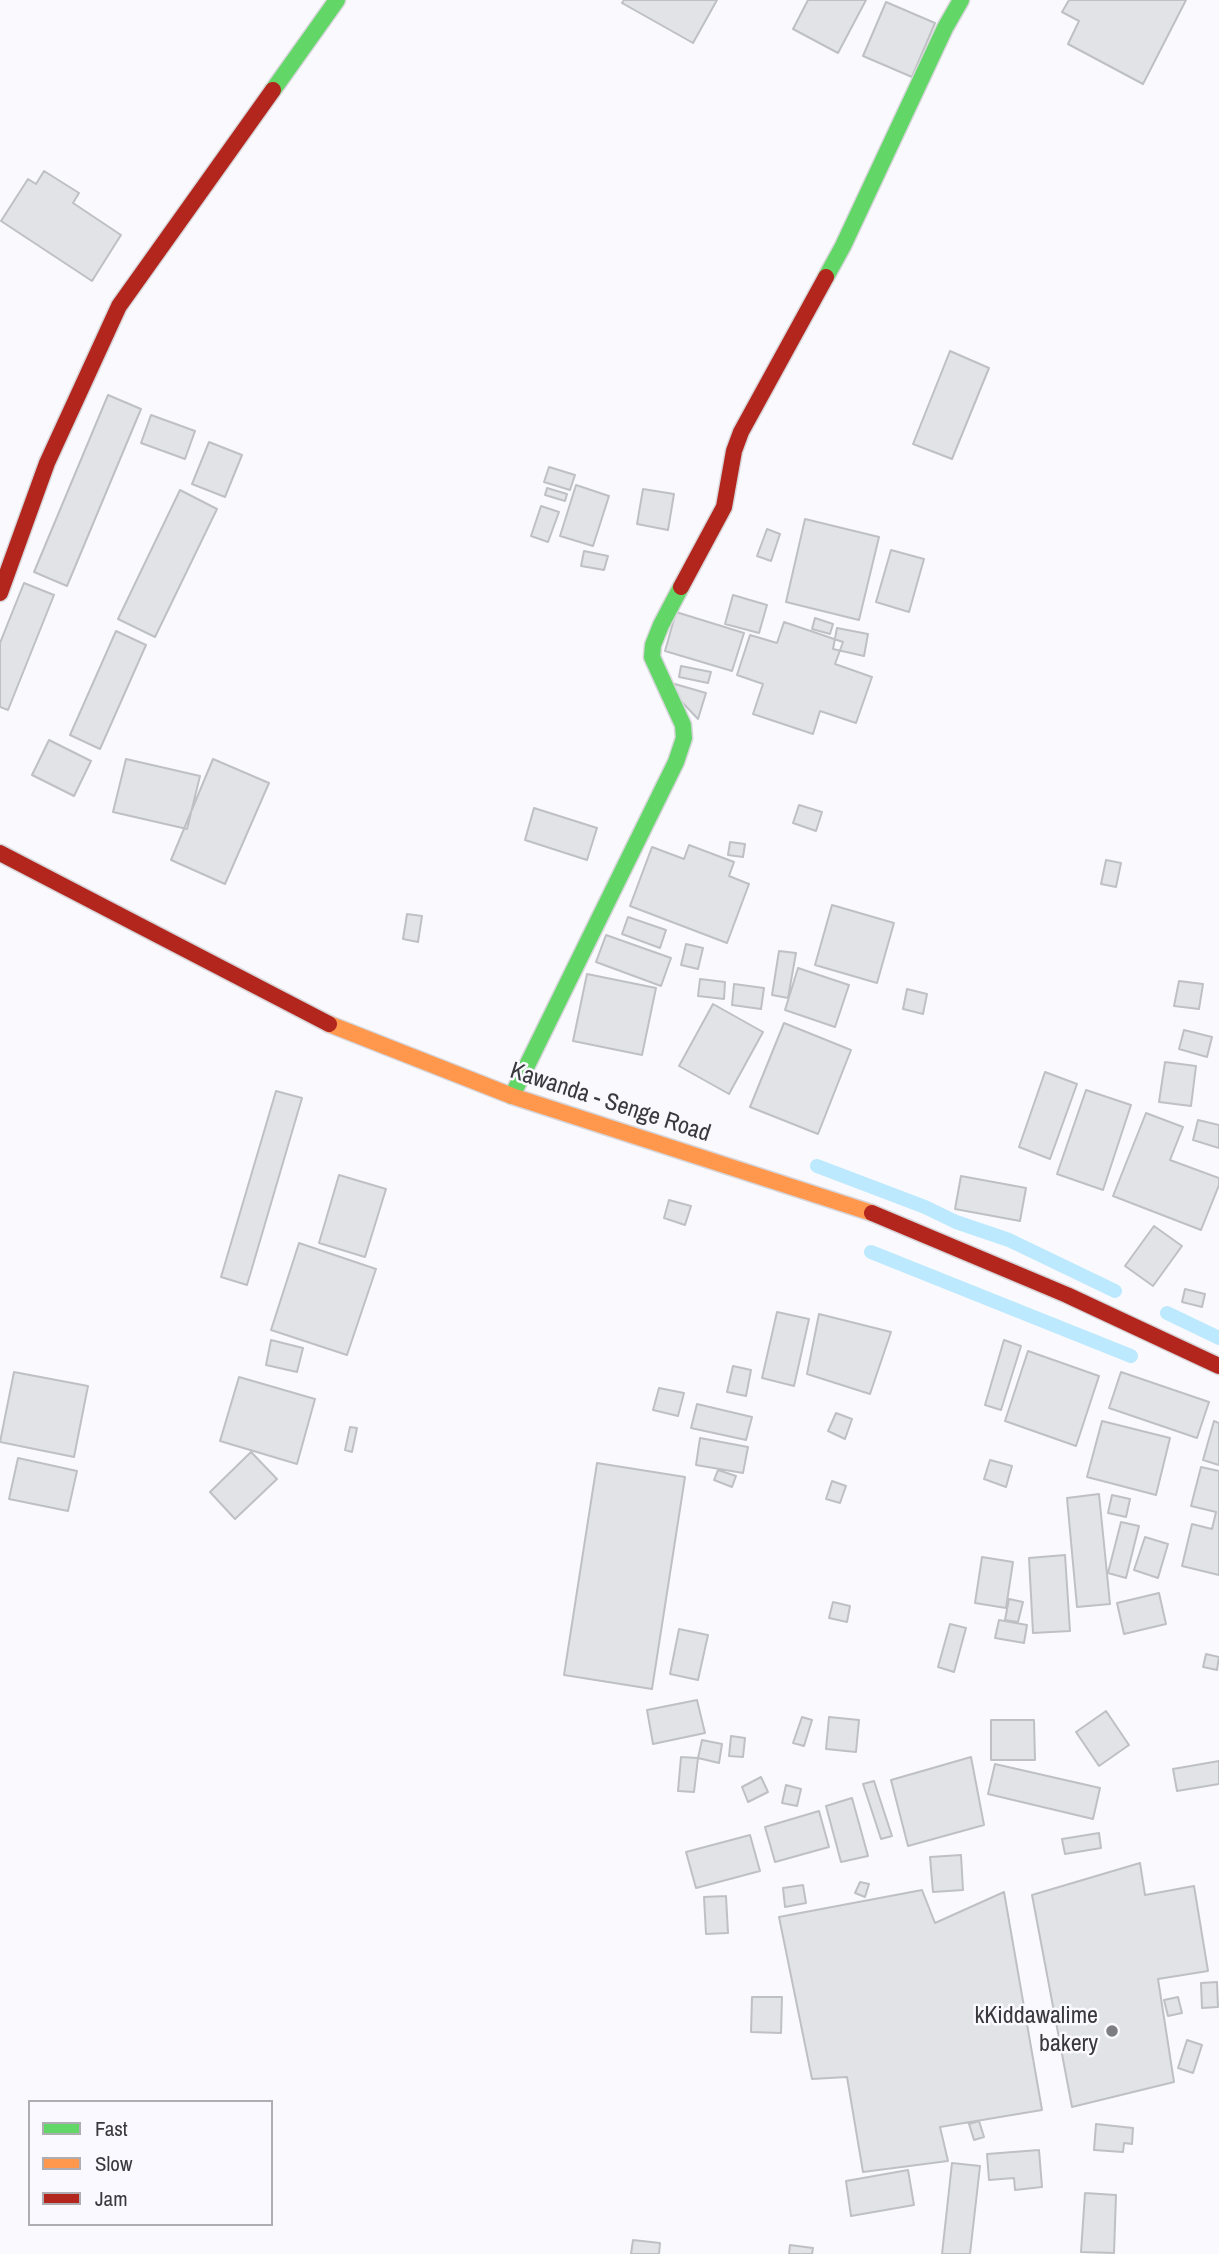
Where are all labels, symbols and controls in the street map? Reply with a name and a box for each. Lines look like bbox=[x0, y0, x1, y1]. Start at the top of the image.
street label: Kawanda - Senge Road bbox=[506, 1057, 714, 1149]
place label: kKiddawalime bakery bbox=[974, 2003, 1098, 2059]
marker: kKiddawalime bakery bbox=[1104, 2023, 1120, 2039]
legend bbox=[28, 2100, 273, 2226]
text: Fast bbox=[95, 2114, 128, 2143]
text: Slow bbox=[95, 2149, 132, 2178]
text: Jam bbox=[95, 2184, 128, 2213]

